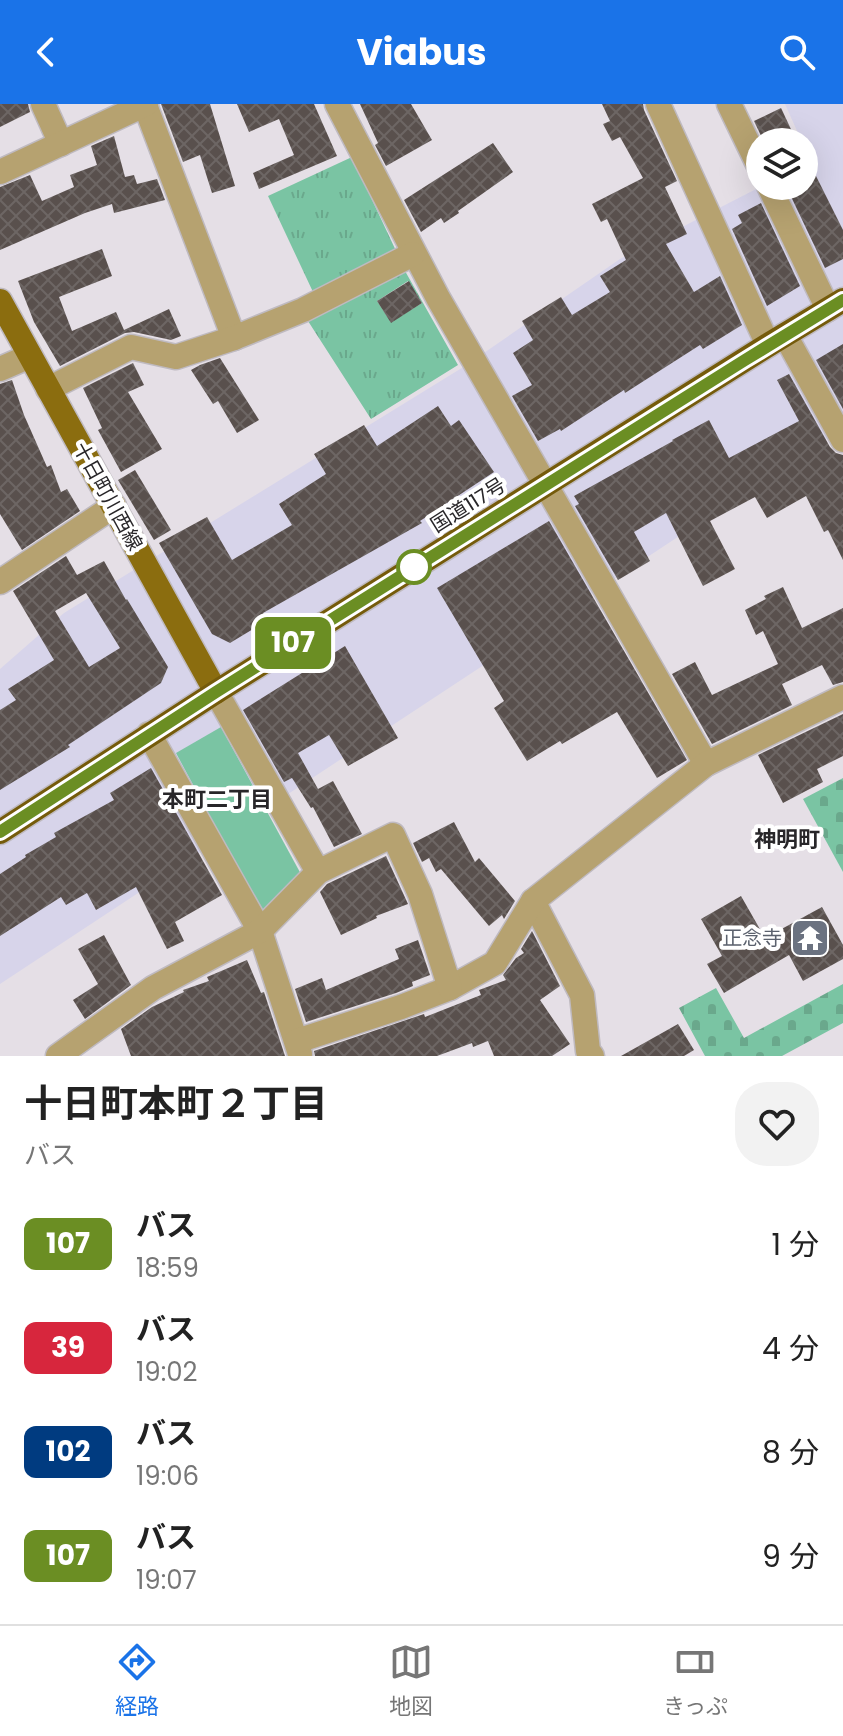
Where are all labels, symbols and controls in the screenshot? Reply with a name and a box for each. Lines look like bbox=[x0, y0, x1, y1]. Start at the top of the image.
text: Viabus bbox=[356, 27, 487, 78]
icon: back bbox=[24, 30, 68, 74]
icon: search bbox=[775, 30, 819, 74]
map controls bbox=[746, 128, 818, 200]
button: layers bbox=[746, 128, 818, 200]
street label: 十日町川西線 bbox=[67, 437, 149, 555]
street label: 国道117号 bbox=[425, 471, 511, 539]
unlabelled marker bbox=[397, 550, 431, 584]
line badge: 107 bbox=[247, 617, 339, 669]
text: 107 bbox=[271, 623, 315, 662]
district label: 本町二丁目 bbox=[162, 784, 272, 815]
district label: 神明町 bbox=[754, 824, 820, 855]
temple icon: 正念寺 bbox=[789, 917, 831, 959]
place label: 正念寺 bbox=[722, 924, 782, 952]
text: 十日町本町２丁目 bbox=[24, 1077, 328, 1130]
button: heart bbox=[735, 1082, 819, 1166]
text: バス bbox=[24, 1137, 76, 1173]
text: バス bbox=[136, 1204, 196, 1247]
text: 1 分 bbox=[771, 1223, 819, 1266]
text: 107 bbox=[46, 1224, 90, 1263]
text: 18:59 bbox=[136, 1250, 199, 1286]
text: バス bbox=[136, 1308, 196, 1351]
text: 4 分 bbox=[762, 1327, 819, 1370]
text: 39 bbox=[51, 1328, 85, 1367]
text: 19:02 bbox=[136, 1354, 198, 1390]
text: バス bbox=[136, 1412, 196, 1455]
text: 8 分 bbox=[762, 1431, 819, 1474]
text: 102 bbox=[46, 1432, 90, 1471]
text: 19:06 bbox=[136, 1458, 199, 1494]
text: バス bbox=[136, 1516, 196, 1559]
text: 9 分 bbox=[762, 1535, 819, 1578]
text: 107 bbox=[46, 1536, 90, 1575]
text: 19:07 bbox=[136, 1562, 197, 1598]
tab: 経路 bbox=[115, 1640, 159, 1723]
tab: 地図 bbox=[389, 1640, 433, 1723]
tab: きっぷ bbox=[663, 1640, 728, 1723]

